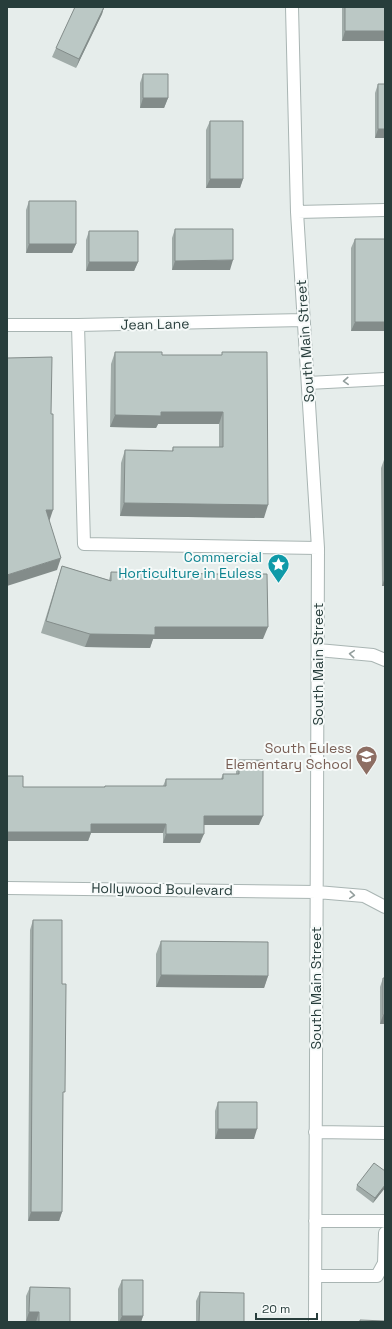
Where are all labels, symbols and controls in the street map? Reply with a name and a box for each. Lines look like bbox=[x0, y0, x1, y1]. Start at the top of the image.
street label: South Main Street bbox=[292, 279, 318, 403]
street label: Jean Lane bbox=[120, 314, 190, 334]
one-way arrow bbox=[343, 376, 349, 385]
place label: Commercial Horticulture in Euless bbox=[118, 548, 262, 582]
place icon: Commercial Horticulture in Euless bbox=[265, 552, 291, 585]
street label: South Main Street bbox=[309, 603, 327, 725]
one-way arrow bbox=[349, 649, 355, 658]
place label: South Euless Elementary School bbox=[226, 739, 352, 773]
school or university icon: South Euless Elementary School bbox=[354, 743, 380, 776]
street label: Hollywood Boulevard bbox=[91, 879, 233, 899]
one-way arrow bbox=[349, 891, 355, 900]
street label: South Main Street bbox=[307, 927, 325, 1049]
scale bar bbox=[256, 1295, 317, 1321]
text: 20 m bbox=[262, 1301, 290, 1317]

